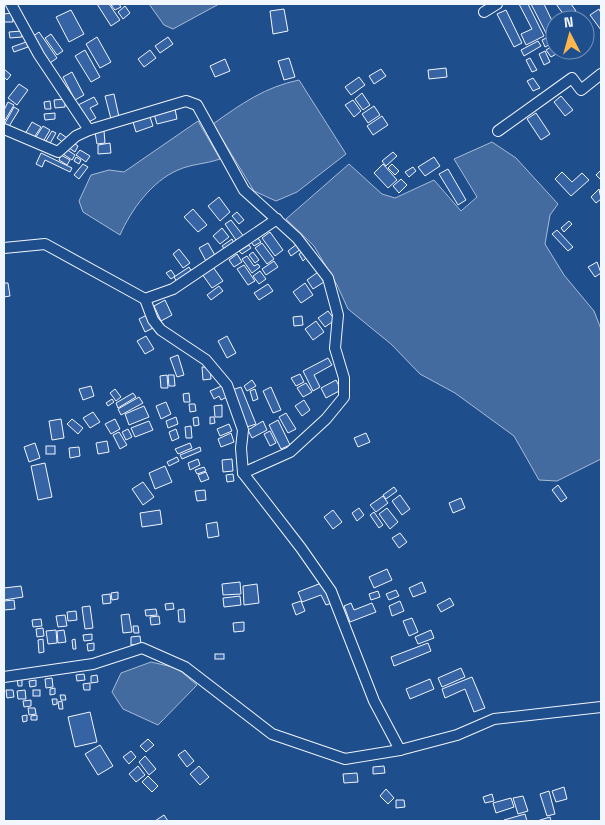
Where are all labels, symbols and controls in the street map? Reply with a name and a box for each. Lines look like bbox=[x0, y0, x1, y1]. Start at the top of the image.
north arrow bbox=[545, 10, 595, 60]
text: N bbox=[563, 13, 574, 32]

